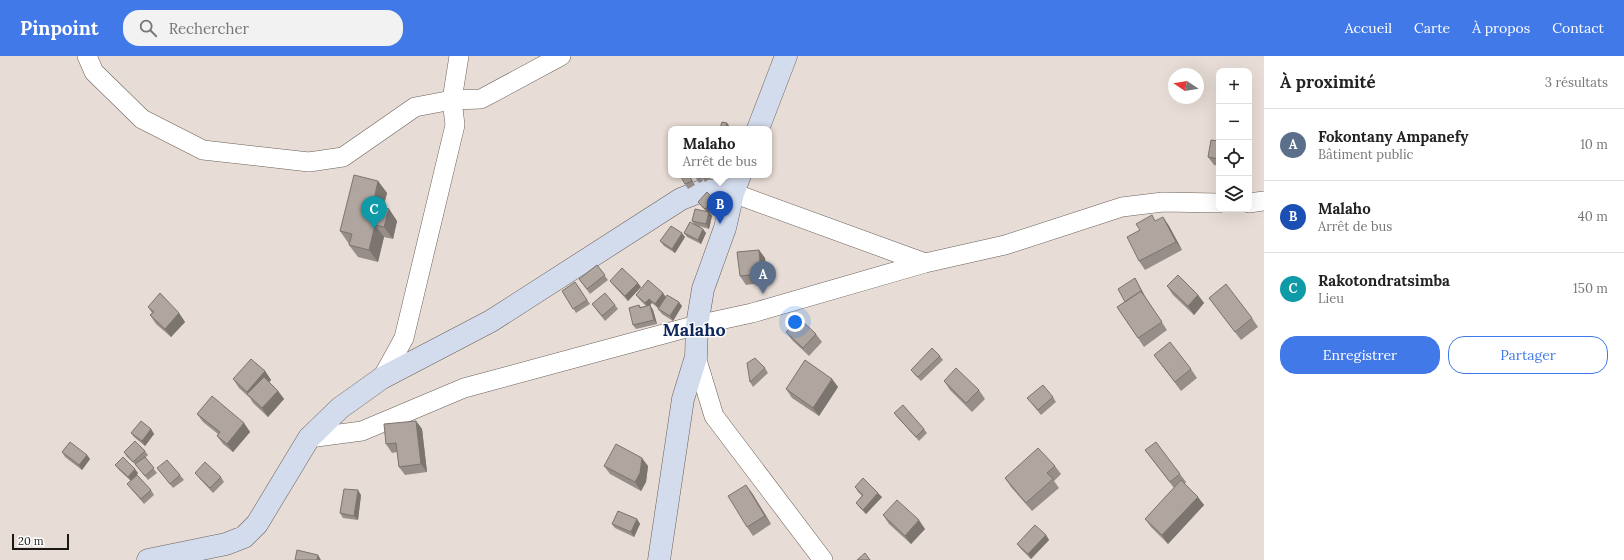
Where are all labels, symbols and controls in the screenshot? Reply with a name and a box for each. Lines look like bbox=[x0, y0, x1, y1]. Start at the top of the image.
search box bbox=[123, 10, 403, 46]
text: Pinpoint bbox=[20, 16, 99, 40]
icon: search bbox=[137, 17, 159, 39]
text: Rechercher bbox=[169, 19, 249, 38]
text: Accueil bbox=[1345, 19, 1392, 37]
text: Carte bbox=[1414, 19, 1450, 37]
text: À propos bbox=[1472, 19, 1530, 37]
text: Contact bbox=[1552, 19, 1604, 37]
north arrow bbox=[1168, 68, 1204, 104]
map controls bbox=[1216, 68, 1252, 212]
button: + bbox=[1216, 68, 1252, 104]
text: À proximité bbox=[1280, 71, 1376, 93]
text: 3 résultats bbox=[1545, 74, 1608, 91]
button: − bbox=[1216, 104, 1252, 140]
popup bbox=[668, 126, 772, 178]
text: Fokontany Ampanefy bbox=[1318, 127, 1468, 146]
text: Malaho bbox=[683, 134, 736, 153]
text: A bbox=[1289, 136, 1297, 153]
text: 10 m bbox=[1580, 136, 1608, 153]
button: locate bbox=[1216, 140, 1252, 176]
text: Bâtiment public bbox=[1318, 146, 1413, 163]
text: Arrêt de bus bbox=[683, 153, 757, 170]
button: layers bbox=[1216, 176, 1252, 212]
pin: B bbox=[707, 191, 733, 224]
pin: C bbox=[361, 196, 387, 229]
text: Malaho bbox=[1318, 199, 1371, 218]
text: B bbox=[1289, 208, 1297, 225]
text: 40 m bbox=[1578, 208, 1608, 225]
text: Arrêt de bus bbox=[1318, 218, 1392, 235]
pin: A bbox=[750, 261, 776, 294]
text: Rakotondratsimba bbox=[1318, 271, 1450, 290]
text: C bbox=[1289, 280, 1297, 297]
text: 150 m bbox=[1573, 280, 1608, 297]
text: Lieu bbox=[1318, 290, 1344, 307]
your location bbox=[785, 312, 805, 332]
district label: Malaho bbox=[662, 318, 726, 341]
button: Enregistrer bbox=[1280, 336, 1440, 374]
button: Partager bbox=[1448, 336, 1608, 374]
scale bar bbox=[12, 532, 69, 551]
text: 20 m bbox=[18, 534, 43, 548]

